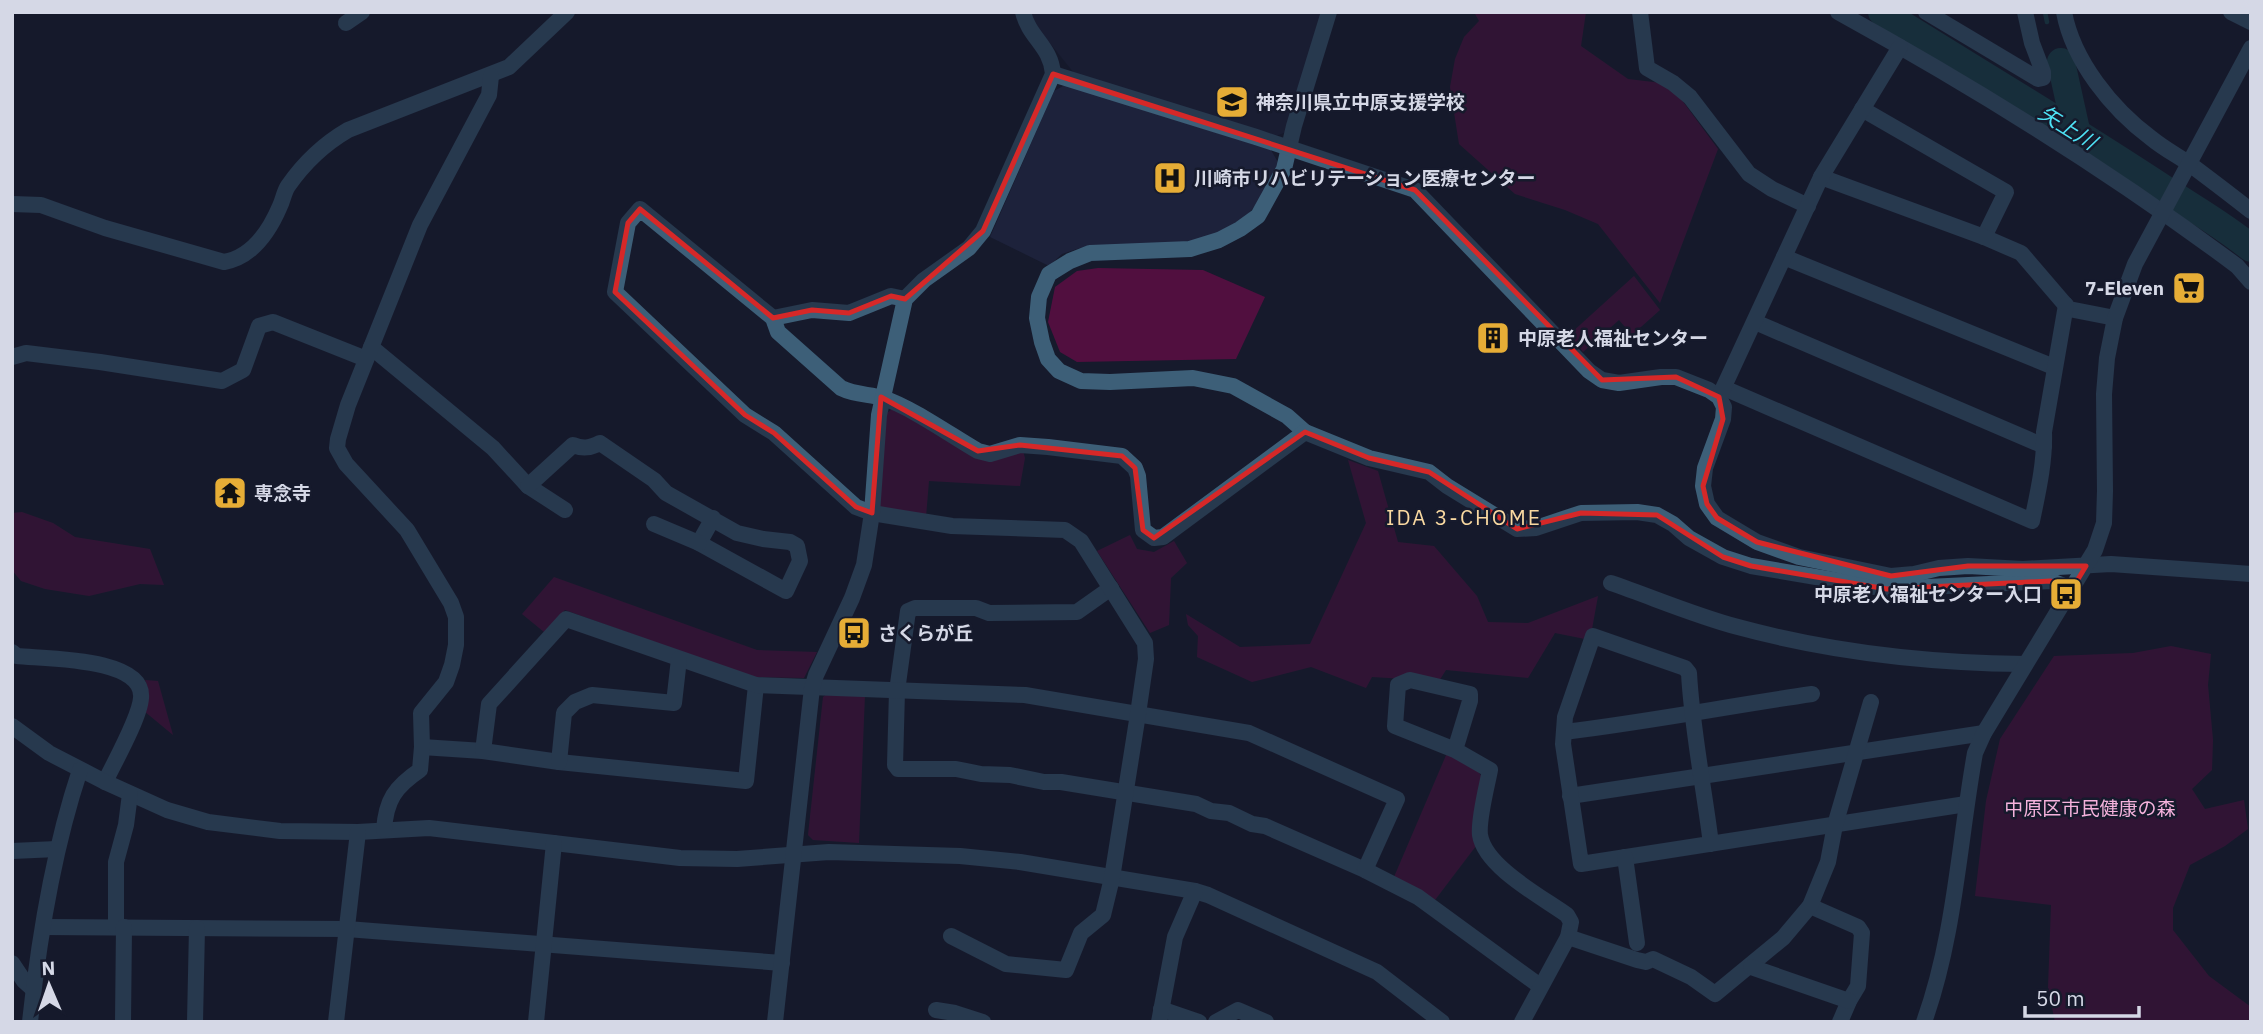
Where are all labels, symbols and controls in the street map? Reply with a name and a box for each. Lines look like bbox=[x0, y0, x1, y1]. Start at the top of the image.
school or university icon: 神奈川県立中原支援学校 bbox=[1213, 83, 1251, 121]
place label: 神奈川県立中原支援学校 bbox=[1256, 90, 1465, 114]
water label: 矢上川 bbox=[2034, 98, 2104, 157]
hospital icon: 川崎市リハビリテーション医療センター bbox=[1151, 159, 1189, 197]
place label: 川崎市リハビリテーション医療センター bbox=[1194, 166, 1536, 190]
supermarket icon: 7-Eleven bbox=[2170, 269, 2208, 307]
place label: 7-Eleven bbox=[2085, 276, 2164, 300]
building icon: 中原老人福祉センター bbox=[1474, 319, 1512, 357]
place label: 中原老人福祉センター bbox=[1518, 326, 1708, 350]
temple icon: 専念寺 bbox=[211, 474, 249, 512]
place label: 専念寺 bbox=[254, 481, 311, 505]
district label: IDA 3-CHOME bbox=[1386, 503, 1542, 531]
bus stop icon: 中原老人福祉センター入口 bbox=[2047, 575, 2085, 613]
place label: 中原老人福祉センター入口 bbox=[1814, 582, 2042, 606]
bus stop icon: さくらが丘 bbox=[835, 614, 873, 652]
place label: さくらが丘 bbox=[878, 621, 973, 645]
park label: 中原区市民健康の森 bbox=[2004, 796, 2176, 820]
north arrow bbox=[14, 950, 84, 1020]
text: N bbox=[41, 956, 56, 980]
scale bar bbox=[2025, 974, 2139, 1018]
text: 50 m bbox=[2036, 984, 2085, 1012]

